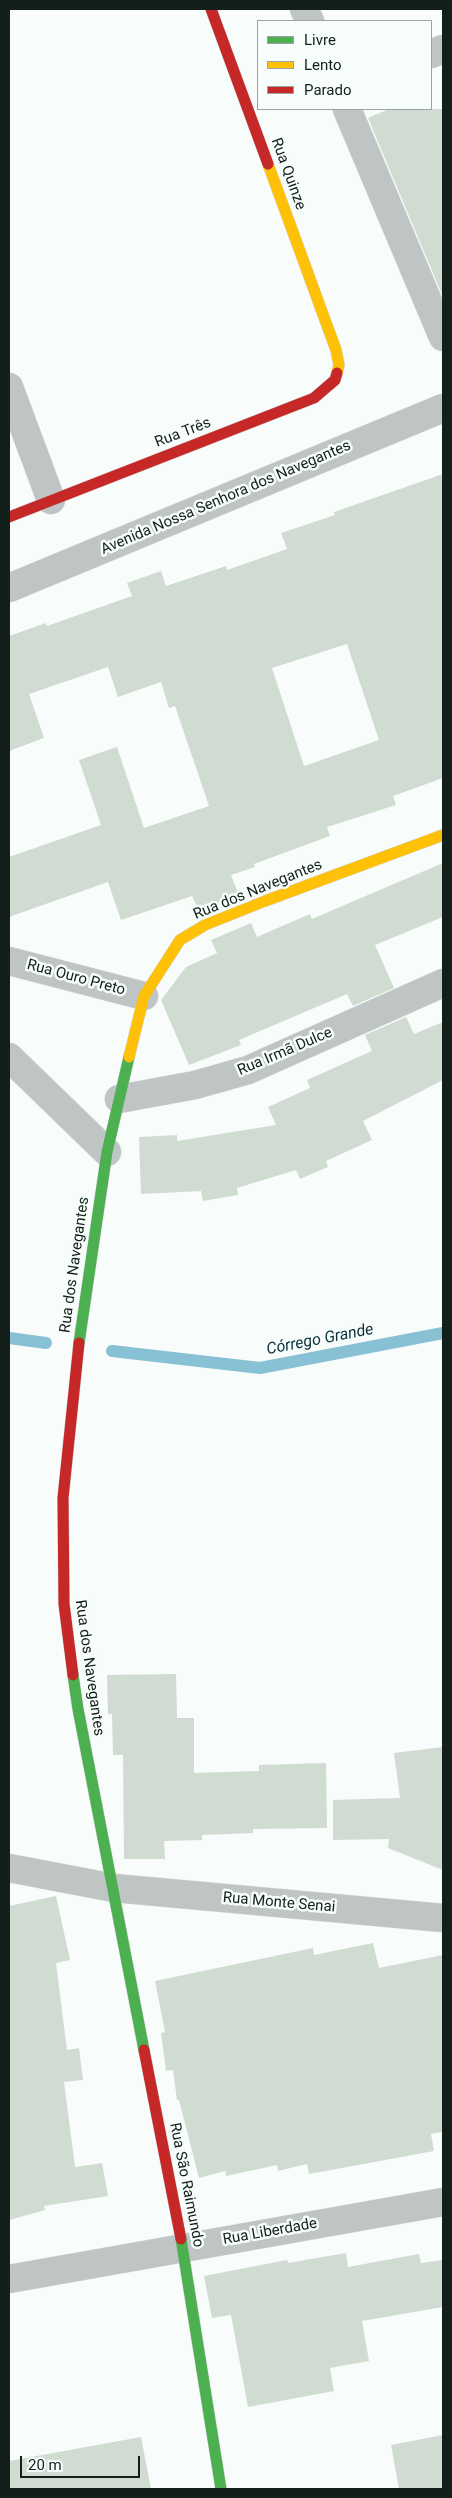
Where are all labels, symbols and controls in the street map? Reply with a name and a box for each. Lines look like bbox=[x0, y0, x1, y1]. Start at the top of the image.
legend bbox=[257, 20, 432, 110]
text: Livre bbox=[304, 31, 336, 49]
text: Lento bbox=[304, 56, 342, 74]
text: Parado bbox=[304, 81, 352, 99]
street label: Rua Quinze bbox=[267, 136, 309, 212]
street label: Rua Três bbox=[152, 414, 214, 452]
street label: Avenida Nossa Senhora dos Navegantes bbox=[98, 437, 354, 559]
street label: Rua dos Navegantes bbox=[191, 856, 325, 924]
street label: Rua Ouro Preto bbox=[25, 956, 127, 1000]
street label: Rua Irmã Dulce bbox=[235, 1024, 335, 1080]
street label: Rua dos Navegantes bbox=[57, 1196, 93, 1334]
water label: Córrego Grande bbox=[265, 1320, 375, 1360]
street label: Rua dos Navegantes bbox=[71, 1599, 107, 1737]
street label: Rua Monte Senai bbox=[222, 1889, 336, 1917]
street label: Rua São Raimundo bbox=[165, 2121, 207, 2249]
street label: Rua Liberdade bbox=[221, 2215, 319, 2249]
scale bar bbox=[22, 2446, 142, 2478]
text: 20 m bbox=[28, 2456, 62, 2474]

